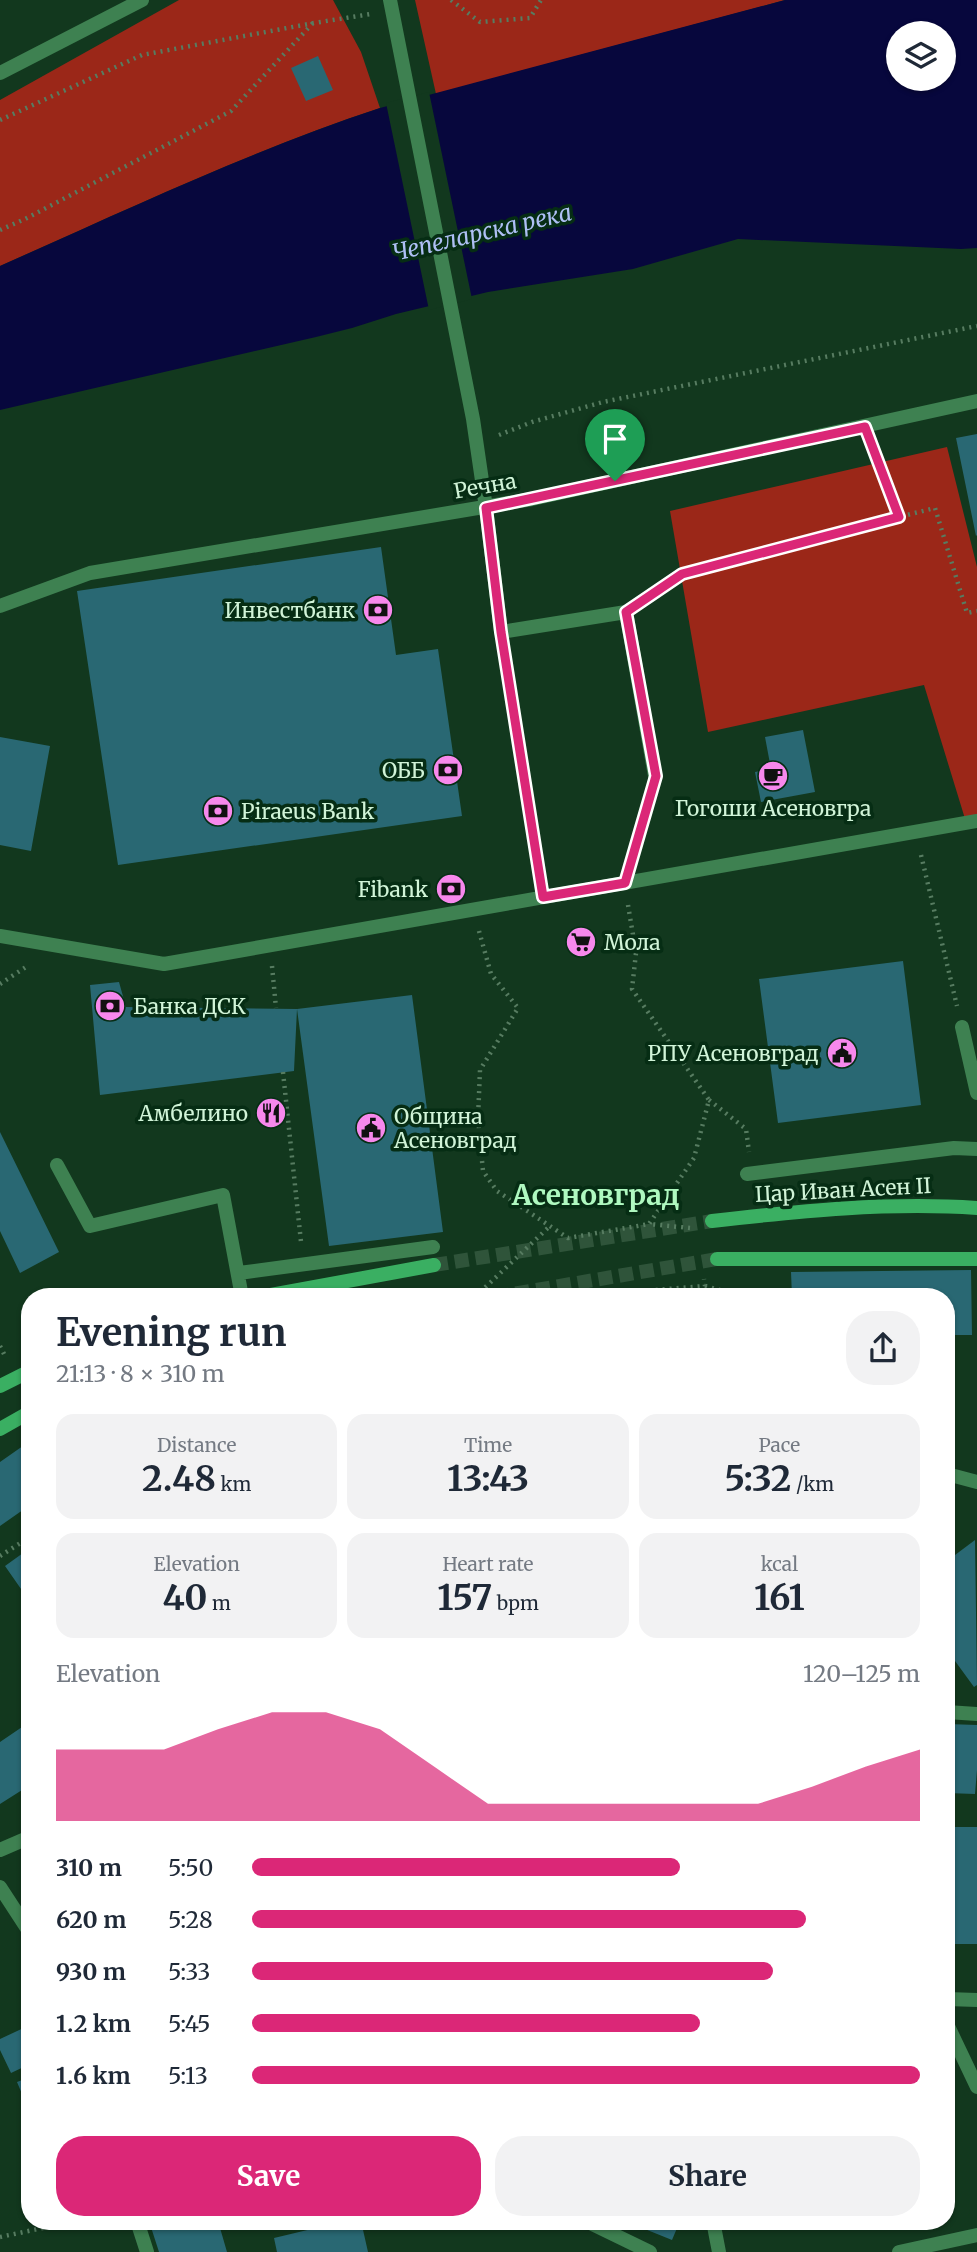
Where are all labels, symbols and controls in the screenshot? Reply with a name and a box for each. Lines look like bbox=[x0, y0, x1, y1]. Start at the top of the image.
map controls bbox=[886, 21, 956, 91]
button: layers bbox=[886, 21, 956, 91]
water label: Чепеларска река bbox=[390, 197, 574, 267]
pin bbox=[585, 409, 645, 481]
icon: arrive bbox=[596, 420, 634, 458]
street label: Речна bbox=[452, 467, 518, 505]
bank icon: Инвестбанк bbox=[361, 593, 395, 627]
place label: Инвестбанк bbox=[225, 597, 355, 624]
bank icon: ОББ bbox=[431, 753, 465, 787]
place label: ОББ bbox=[382, 757, 425, 784]
cafe icon: Гогоши Асеновгра bbox=[756, 759, 790, 793]
bank icon: Piraeus Bank bbox=[201, 794, 235, 828]
place label: Гогоши Асеновгра bbox=[675, 795, 871, 822]
place label: Piraeus Bank bbox=[241, 798, 375, 825]
bank icon: Fibank bbox=[434, 872, 468, 906]
place label: Fibank bbox=[358, 876, 429, 903]
supermarket icon: Мола bbox=[564, 925, 598, 959]
place label: Мола bbox=[604, 929, 661, 956]
bank icon: Банка ДСК bbox=[93, 989, 127, 1023]
place label: Банка ДСК bbox=[133, 993, 246, 1020]
public building icon: РПУ Асеновград bbox=[825, 1036, 859, 1070]
place label: РПУ Асеновград bbox=[648, 1040, 819, 1067]
restaurant icon: Амбелино bbox=[254, 1096, 288, 1130]
place label: Амбелино bbox=[137, 1100, 248, 1127]
place label: Община Асеновград bbox=[393, 1103, 517, 1154]
public building icon: Община Асеновград bbox=[354, 1111, 388, 1145]
street label: Цар Иван Асен II bbox=[754, 1172, 932, 1208]
district label: Асеновград bbox=[511, 1177, 680, 1213]
text: Evening run bbox=[56, 1309, 287, 1356]
button: share bbox=[846, 1311, 920, 1385]
text: 21:13 · 8 × 310 m bbox=[56, 1359, 225, 1388]
text: Distance bbox=[157, 1433, 236, 1457]
text: Time bbox=[464, 1433, 512, 1457]
text: Pace bbox=[759, 1433, 800, 1457]
text: 2.48 bbox=[142, 1457, 216, 1501]
text: 13:43 bbox=[447, 1457, 529, 1501]
text: 5:32 bbox=[724, 1457, 791, 1501]
text: km bbox=[216, 1472, 251, 1496]
text: /km bbox=[791, 1472, 834, 1496]
text: Elevation bbox=[154, 1552, 240, 1576]
text: Heart rate bbox=[443, 1552, 533, 1576]
text: kcal bbox=[761, 1552, 798, 1576]
text: 40 bbox=[162, 1576, 207, 1620]
text: 157 bbox=[437, 1576, 492, 1620]
text: 161 bbox=[754, 1576, 805, 1620]
text: m bbox=[207, 1591, 231, 1615]
text: bpm bbox=[492, 1591, 539, 1615]
text: Elevation bbox=[56, 1659, 160, 1688]
text: 120–125 m bbox=[803, 1659, 920, 1688]
text: 310 m bbox=[56, 1853, 122, 1882]
text: 5:50 bbox=[168, 1853, 213, 1882]
text: 620 m bbox=[56, 1905, 126, 1934]
text: 5:28 bbox=[168, 1905, 213, 1934]
text: 930 m bbox=[56, 1957, 126, 1986]
text: 5:33 bbox=[168, 1957, 210, 1986]
text: 1.2 km bbox=[56, 2009, 131, 2038]
text: 5:45 bbox=[168, 2009, 210, 2038]
text: 1.6 km bbox=[56, 2061, 131, 2090]
text: 5:13 bbox=[168, 2061, 208, 2090]
button: Save bbox=[56, 2136, 481, 2216]
button: Share bbox=[495, 2136, 920, 2216]

